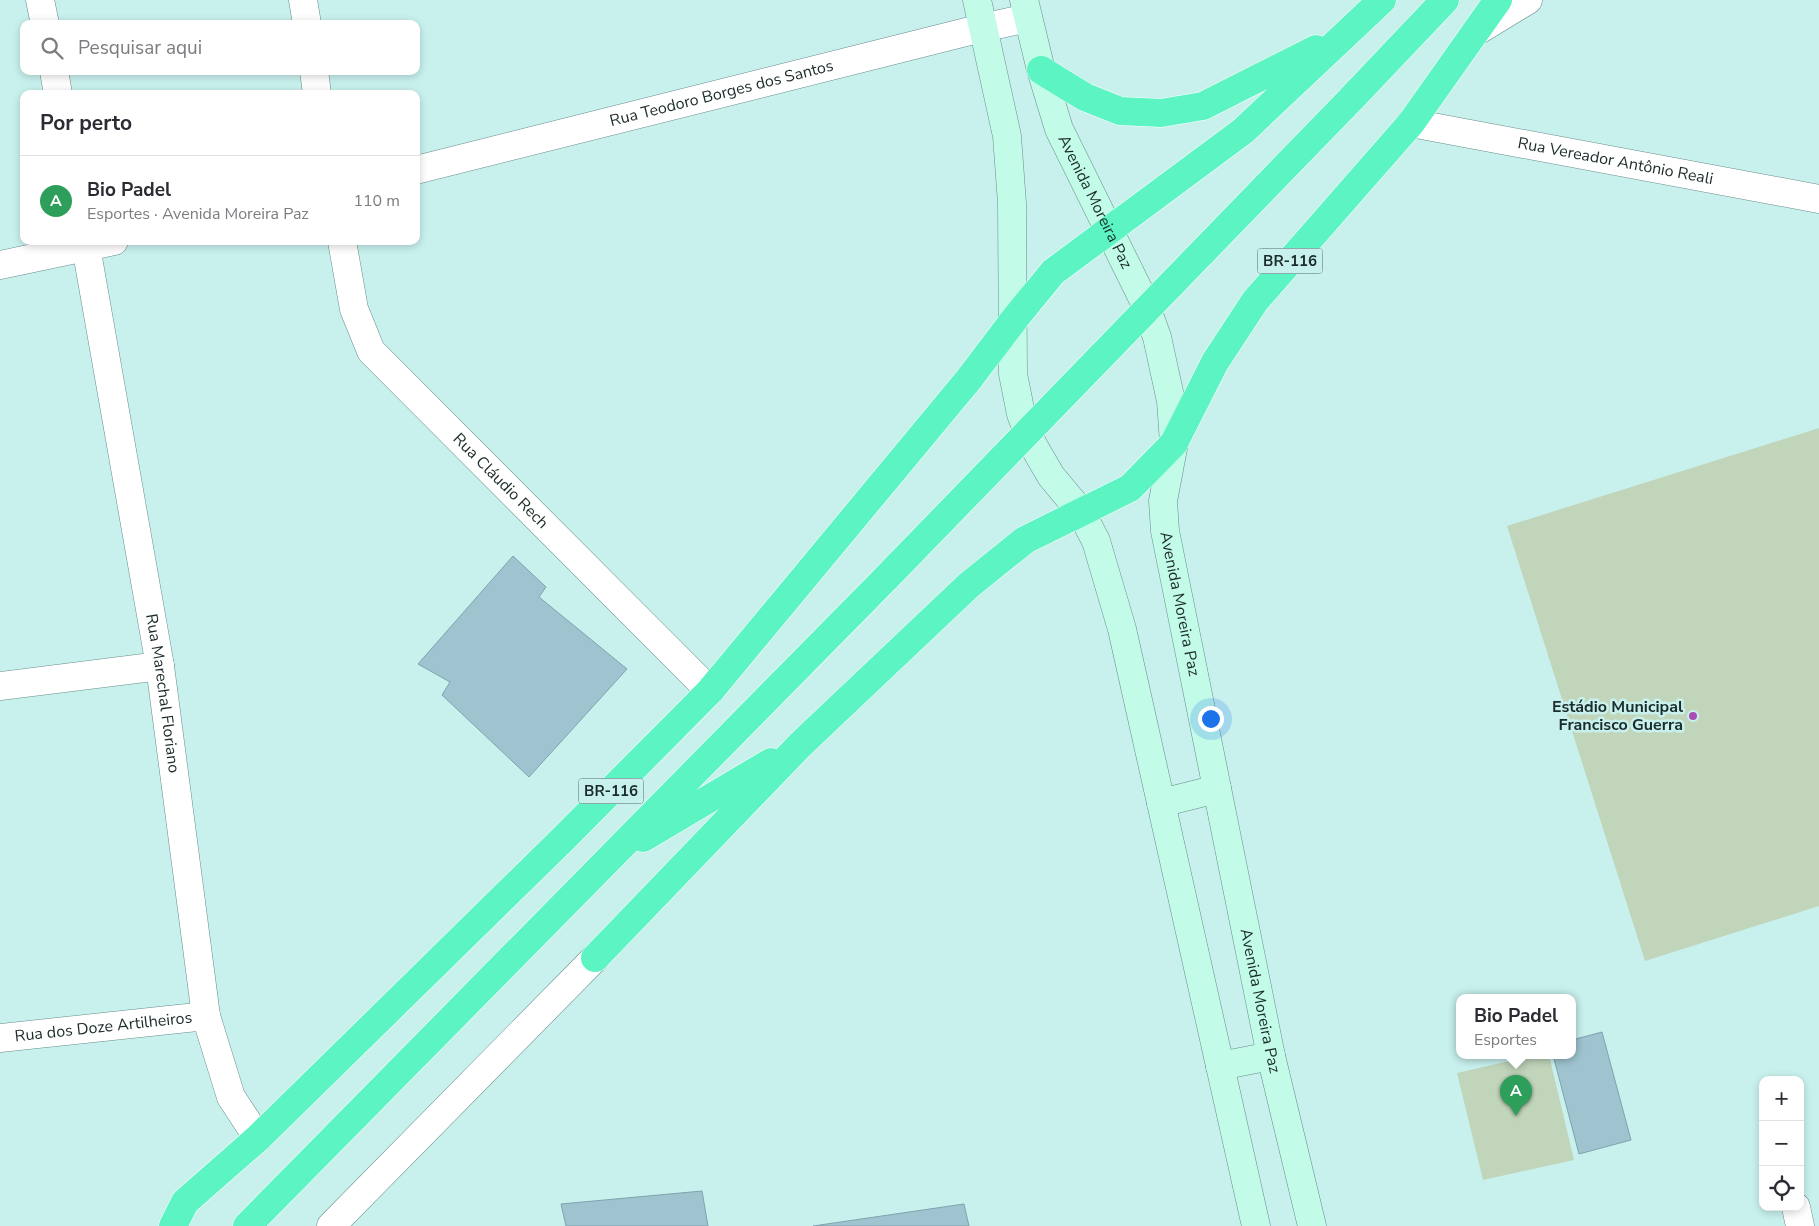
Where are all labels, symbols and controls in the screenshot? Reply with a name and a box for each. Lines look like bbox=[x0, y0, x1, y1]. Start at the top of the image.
search box bbox=[20, 20, 420, 75]
icon: search bbox=[38, 34, 66, 62]
text: Pesquisar aqui bbox=[78, 35, 202, 61]
street label: Rua Teodoro Borges dos Santos bbox=[607, 55, 836, 132]
text: Por perto bbox=[40, 109, 132, 137]
street label: Avenida Moreira Paz bbox=[1053, 131, 1137, 273]
street label: Rua Vereador Antônio Reali bbox=[1516, 132, 1715, 190]
text: Bio Padel bbox=[87, 177, 171, 203]
text: A bbox=[50, 190, 62, 212]
text: 110 m bbox=[353, 190, 400, 212]
text: Esportes · Avenida Moreira Paz bbox=[87, 203, 309, 225]
road number: BR-116 bbox=[1258, 248, 1322, 274]
street label: Rua Cláudio Rech bbox=[448, 428, 553, 534]
street label: Avenida Moreira Paz bbox=[1154, 530, 1205, 678]
street label: Rua Marechal Floriano bbox=[140, 612, 185, 774]
place label: Estádio Municipal Francisco Guerra bbox=[1552, 696, 1683, 736]
your location bbox=[1198, 706, 1224, 732]
marker: Estádio Municipal Francisco Guerra bbox=[1687, 710, 1699, 722]
road number: BR-116 bbox=[578, 778, 644, 804]
street label: Avenida Moreira Paz bbox=[1235, 927, 1286, 1075]
popup bbox=[1456, 994, 1576, 1059]
text: Bio Padel bbox=[1474, 1003, 1558, 1029]
street label: Rua dos Doze Artilheiros bbox=[14, 1007, 193, 1047]
text: Esportes bbox=[1474, 1029, 1537, 1051]
pin: A bbox=[1500, 1075, 1532, 1116]
map controls bbox=[1759, 1076, 1804, 1211]
button: + bbox=[1759, 1076, 1804, 1121]
button: − bbox=[1759, 1121, 1804, 1166]
button: locate bbox=[1759, 1166, 1804, 1211]

